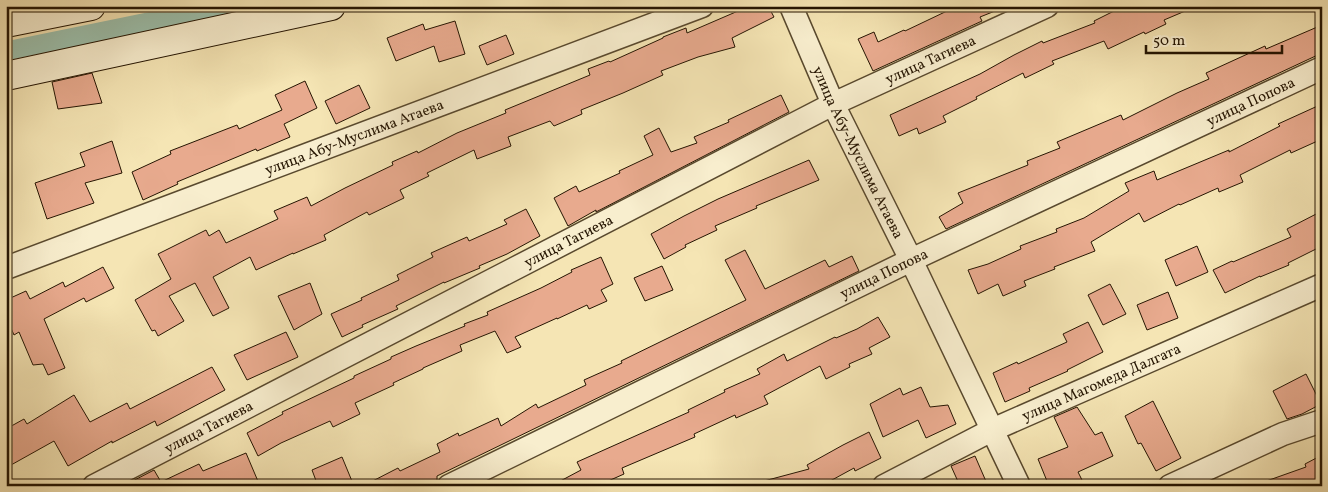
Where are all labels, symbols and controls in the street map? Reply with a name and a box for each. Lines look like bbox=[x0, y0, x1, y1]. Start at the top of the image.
scale bar bbox=[1146, 22, 1282, 54]
street label: улица Тагиева bbox=[882, 31, 980, 91]
text: 50 m bbox=[1153, 31, 1185, 52]
street label: улица Абу-Муслима Атаева bbox=[806, 63, 908, 243]
street label: улица Попова bbox=[1203, 73, 1299, 133]
street label: улица Абу-Муслима Атаева bbox=[262, 95, 447, 182]
street label: улица Тагиева bbox=[521, 210, 617, 274]
street label: улица Попова bbox=[837, 244, 932, 305]
street label: улица Магомеда Далгата bbox=[1019, 339, 1185, 428]
street label: улица Тагиева bbox=[161, 396, 257, 460]

